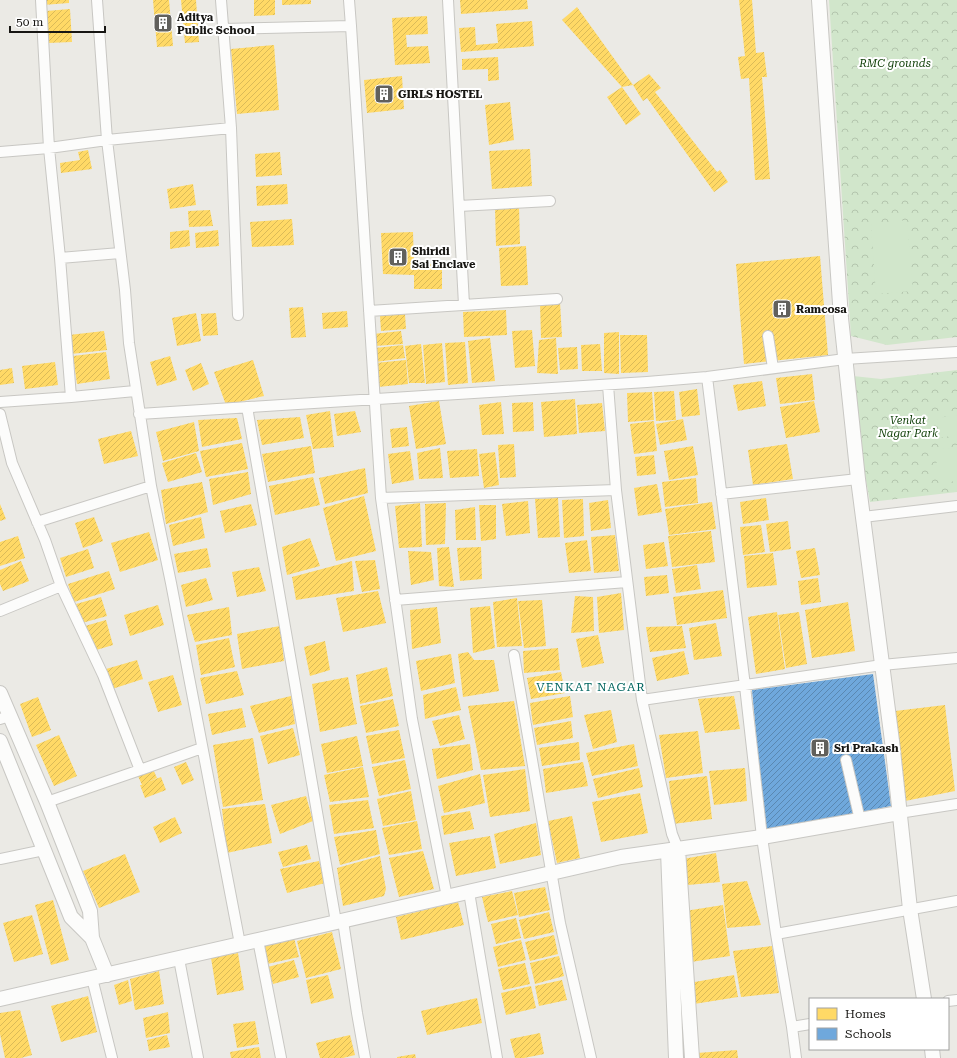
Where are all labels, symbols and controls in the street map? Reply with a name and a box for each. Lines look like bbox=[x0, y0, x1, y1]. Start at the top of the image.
scale bar bbox=[10, 8, 105, 34]
place label: Aditya Public School bbox=[177, 11, 255, 37]
building icon: Aditya Public School bbox=[152, 12, 174, 34]
text: 50 m bbox=[16, 15, 43, 29]
park label: RMC grounds bbox=[858, 57, 931, 70]
building icon: GIRLS HOSTEL bbox=[373, 83, 395, 105]
place label: GIRLS HOSTEL bbox=[398, 88, 482, 101]
place label: Shiridi Sai Enclave bbox=[412, 245, 476, 271]
building icon: Shiridi Sai Enclave bbox=[387, 246, 409, 268]
building icon: Ramcosa bbox=[771, 298, 793, 320]
place label: Ramcosa bbox=[796, 303, 847, 316]
park label: Venkat Nagar Park bbox=[877, 414, 938, 440]
district label: VENKAT NAGAR bbox=[536, 680, 646, 694]
building icon: Sri Prakash bbox=[809, 737, 831, 759]
place label: Sri Prakash bbox=[834, 742, 899, 755]
legend bbox=[809, 998, 949, 1050]
text: Homes bbox=[845, 1007, 886, 1021]
text: Schools bbox=[845, 1027, 892, 1041]

